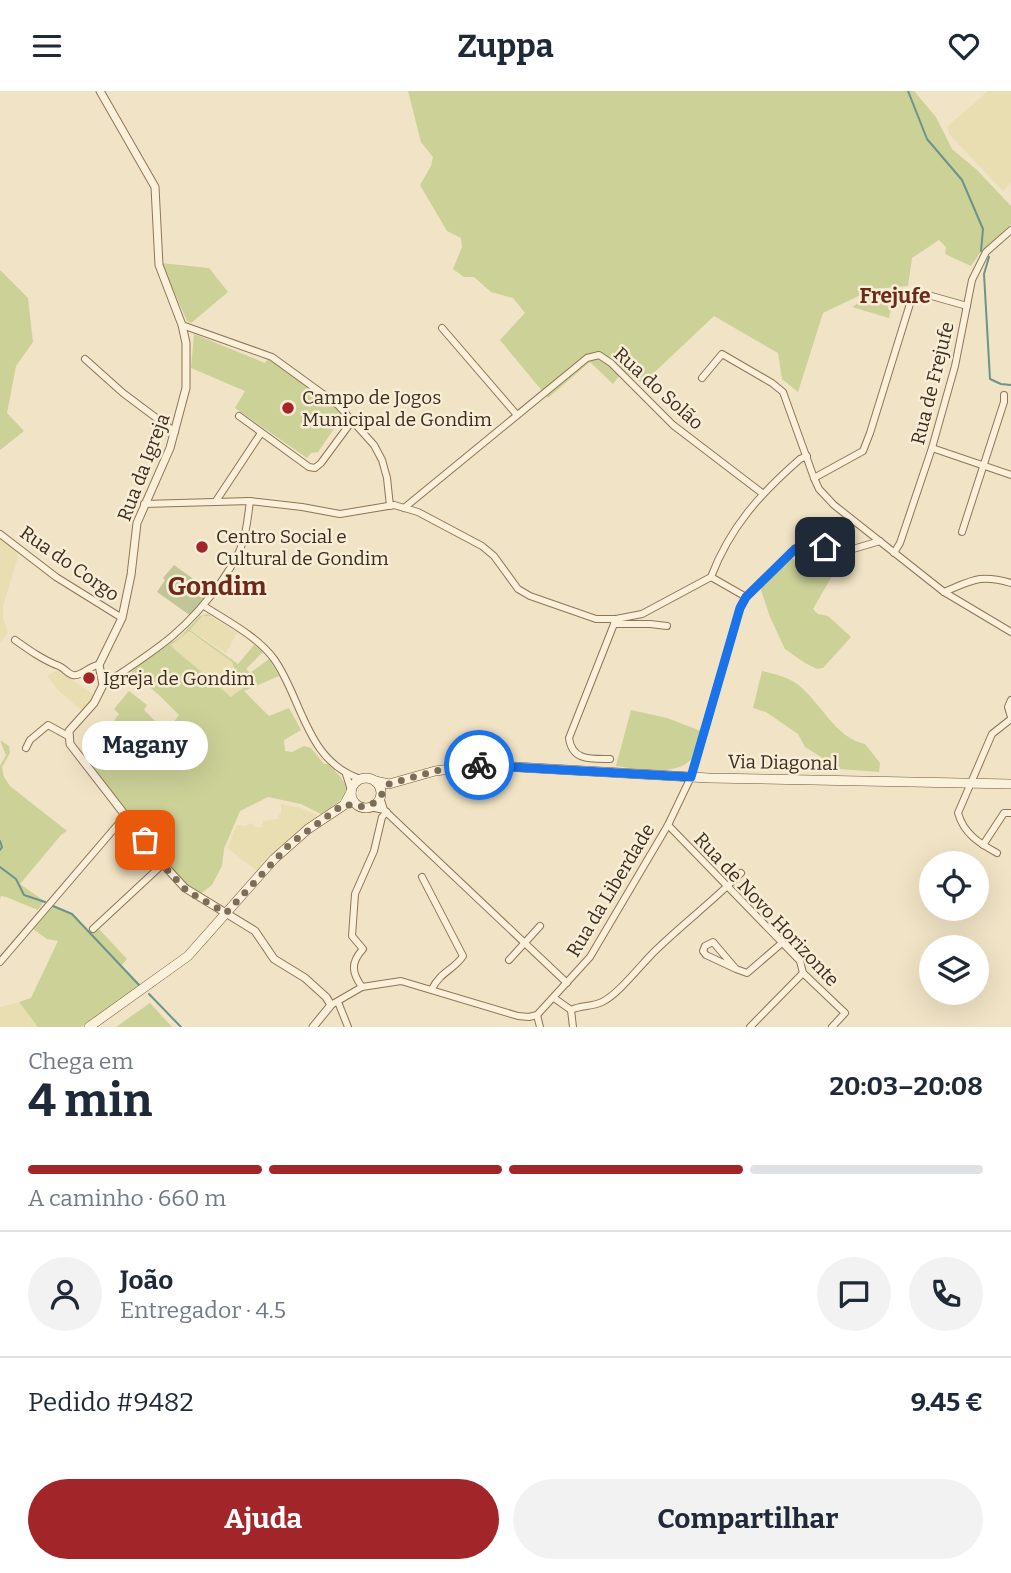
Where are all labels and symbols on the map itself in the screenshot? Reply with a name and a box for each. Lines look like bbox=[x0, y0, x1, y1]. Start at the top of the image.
district label: Frejufe bbox=[860, 283, 931, 309]
street label: Rua de Frejufe bbox=[906, 319, 959, 447]
street label: Rua do Solão bbox=[609, 342, 708, 435]
place label: Campo de Jogos Municipal de Gondim bbox=[302, 386, 492, 431]
marker: Campo de Jogos Municipal de Gondim bbox=[280, 400, 296, 416]
street label: Rua da Igreja bbox=[112, 409, 175, 524]
pin bbox=[795, 517, 855, 577]
street label: Rua do Corgo bbox=[16, 521, 124, 606]
place label: Centro Social e Cultural de Gondim bbox=[216, 525, 389, 570]
marker: Centro Social e Cultural de Gondim bbox=[194, 539, 210, 555]
district label: Gondim bbox=[167, 571, 267, 602]
place label: Igreja de Gondim bbox=[103, 667, 255, 690]
marker: Igreja de Gondim bbox=[81, 670, 97, 686]
callout: Magany bbox=[82, 721, 208, 770]
courier bbox=[444, 730, 514, 800]
street label: Via Diagonal bbox=[728, 750, 838, 775]
pin bbox=[115, 810, 175, 870]
street label: Rua da Liberdade bbox=[562, 819, 659, 961]
street label: Rua de Novo Horizonte bbox=[689, 828, 844, 991]

